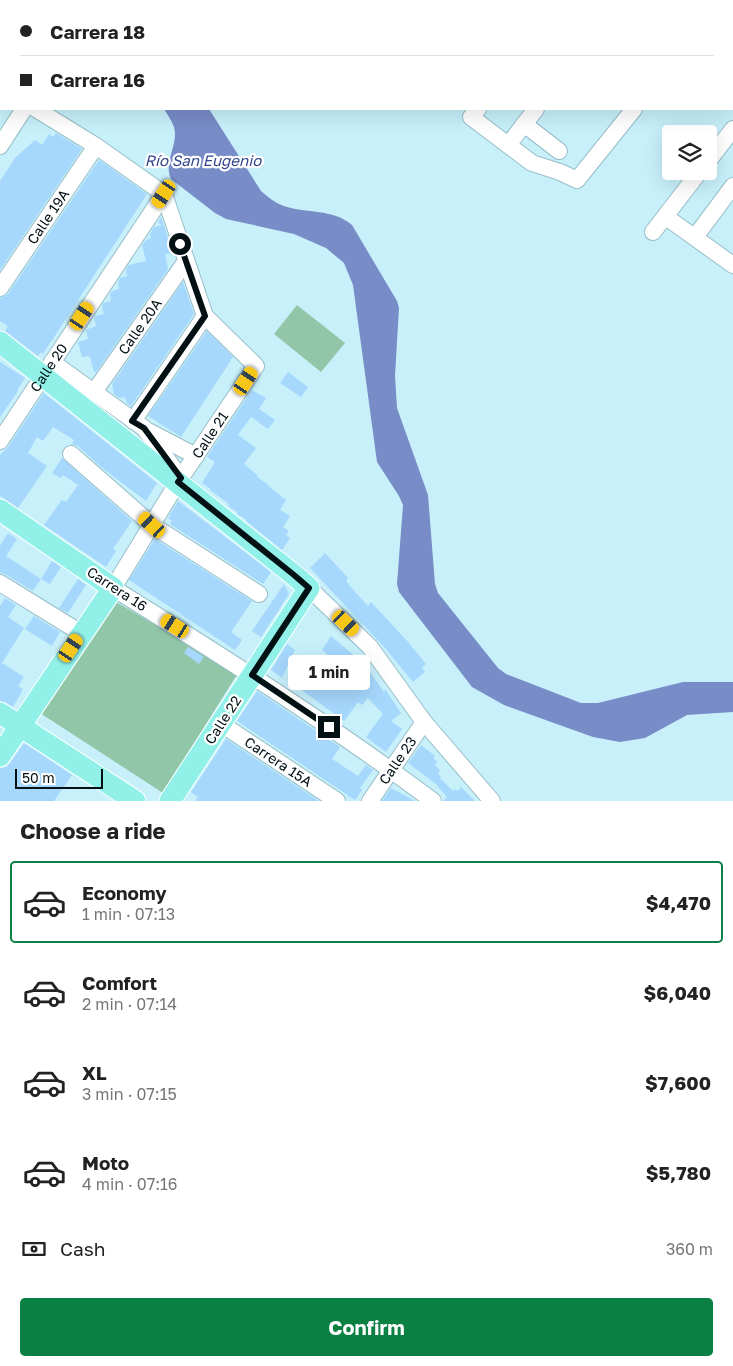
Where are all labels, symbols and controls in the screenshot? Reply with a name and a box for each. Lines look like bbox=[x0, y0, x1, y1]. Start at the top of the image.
text: Carrera 18 bbox=[50, 20, 145, 43]
text: Carrera 16 bbox=[50, 68, 145, 91]
map controls bbox=[662, 125, 717, 180]
button: layers bbox=[662, 125, 717, 180]
water label: Río San Eugenio bbox=[145, 151, 262, 170]
car bbox=[149, 177, 178, 211]
street label: Calle 19A bbox=[23, 185, 73, 247]
route start bbox=[169, 233, 191, 255]
street label: Calle 20A bbox=[114, 295, 165, 357]
car bbox=[67, 299, 96, 333]
street label: Calle 20 bbox=[26, 340, 70, 395]
car bbox=[231, 364, 260, 398]
street label: Calle 21 bbox=[188, 408, 232, 461]
car bbox=[135, 509, 168, 541]
street label: Carrera 16 bbox=[84, 563, 151, 614]
car bbox=[329, 607, 362, 639]
car bbox=[158, 612, 191, 640]
car bbox=[56, 631, 85, 665]
callout: 1 min bbox=[288, 654, 370, 690]
text: 1 min bbox=[309, 662, 349, 682]
street label: Calle 22 bbox=[201, 692, 244, 747]
route end bbox=[318, 716, 340, 738]
street label: Carrera 15A bbox=[242, 733, 316, 790]
street label: Calle 23 bbox=[375, 733, 420, 787]
scale bar bbox=[15, 766, 102, 789]
text: 50 m bbox=[22, 769, 55, 786]
text: Choose a ride bbox=[20, 817, 166, 844]
icon: car bbox=[22, 880, 67, 925]
text: Economy bbox=[82, 881, 167, 904]
text: $4,470 bbox=[646, 891, 711, 914]
text: 1 min · 07:13 bbox=[82, 904, 175, 924]
icon: car bbox=[22, 970, 67, 1015]
text: Comfort bbox=[82, 971, 157, 994]
text: $6,040 bbox=[644, 981, 711, 1004]
text: 2 min · 07:14 bbox=[82, 994, 177, 1014]
icon: car bbox=[22, 1060, 67, 1105]
text: XL bbox=[82, 1061, 107, 1084]
text: $7,600 bbox=[645, 1071, 711, 1094]
text: 3 min · 07:15 bbox=[82, 1084, 177, 1104]
icon: car bbox=[22, 1150, 67, 1195]
text: Moto bbox=[82, 1151, 129, 1174]
text: $5,780 bbox=[646, 1161, 711, 1184]
text: 4 min · 07:16 bbox=[82, 1174, 178, 1194]
icon: cash bbox=[20, 1235, 48, 1263]
text: Cash bbox=[60, 1237, 105, 1260]
text: 360 m bbox=[666, 1239, 713, 1259]
button: Confirm bbox=[20, 1298, 713, 1356]

